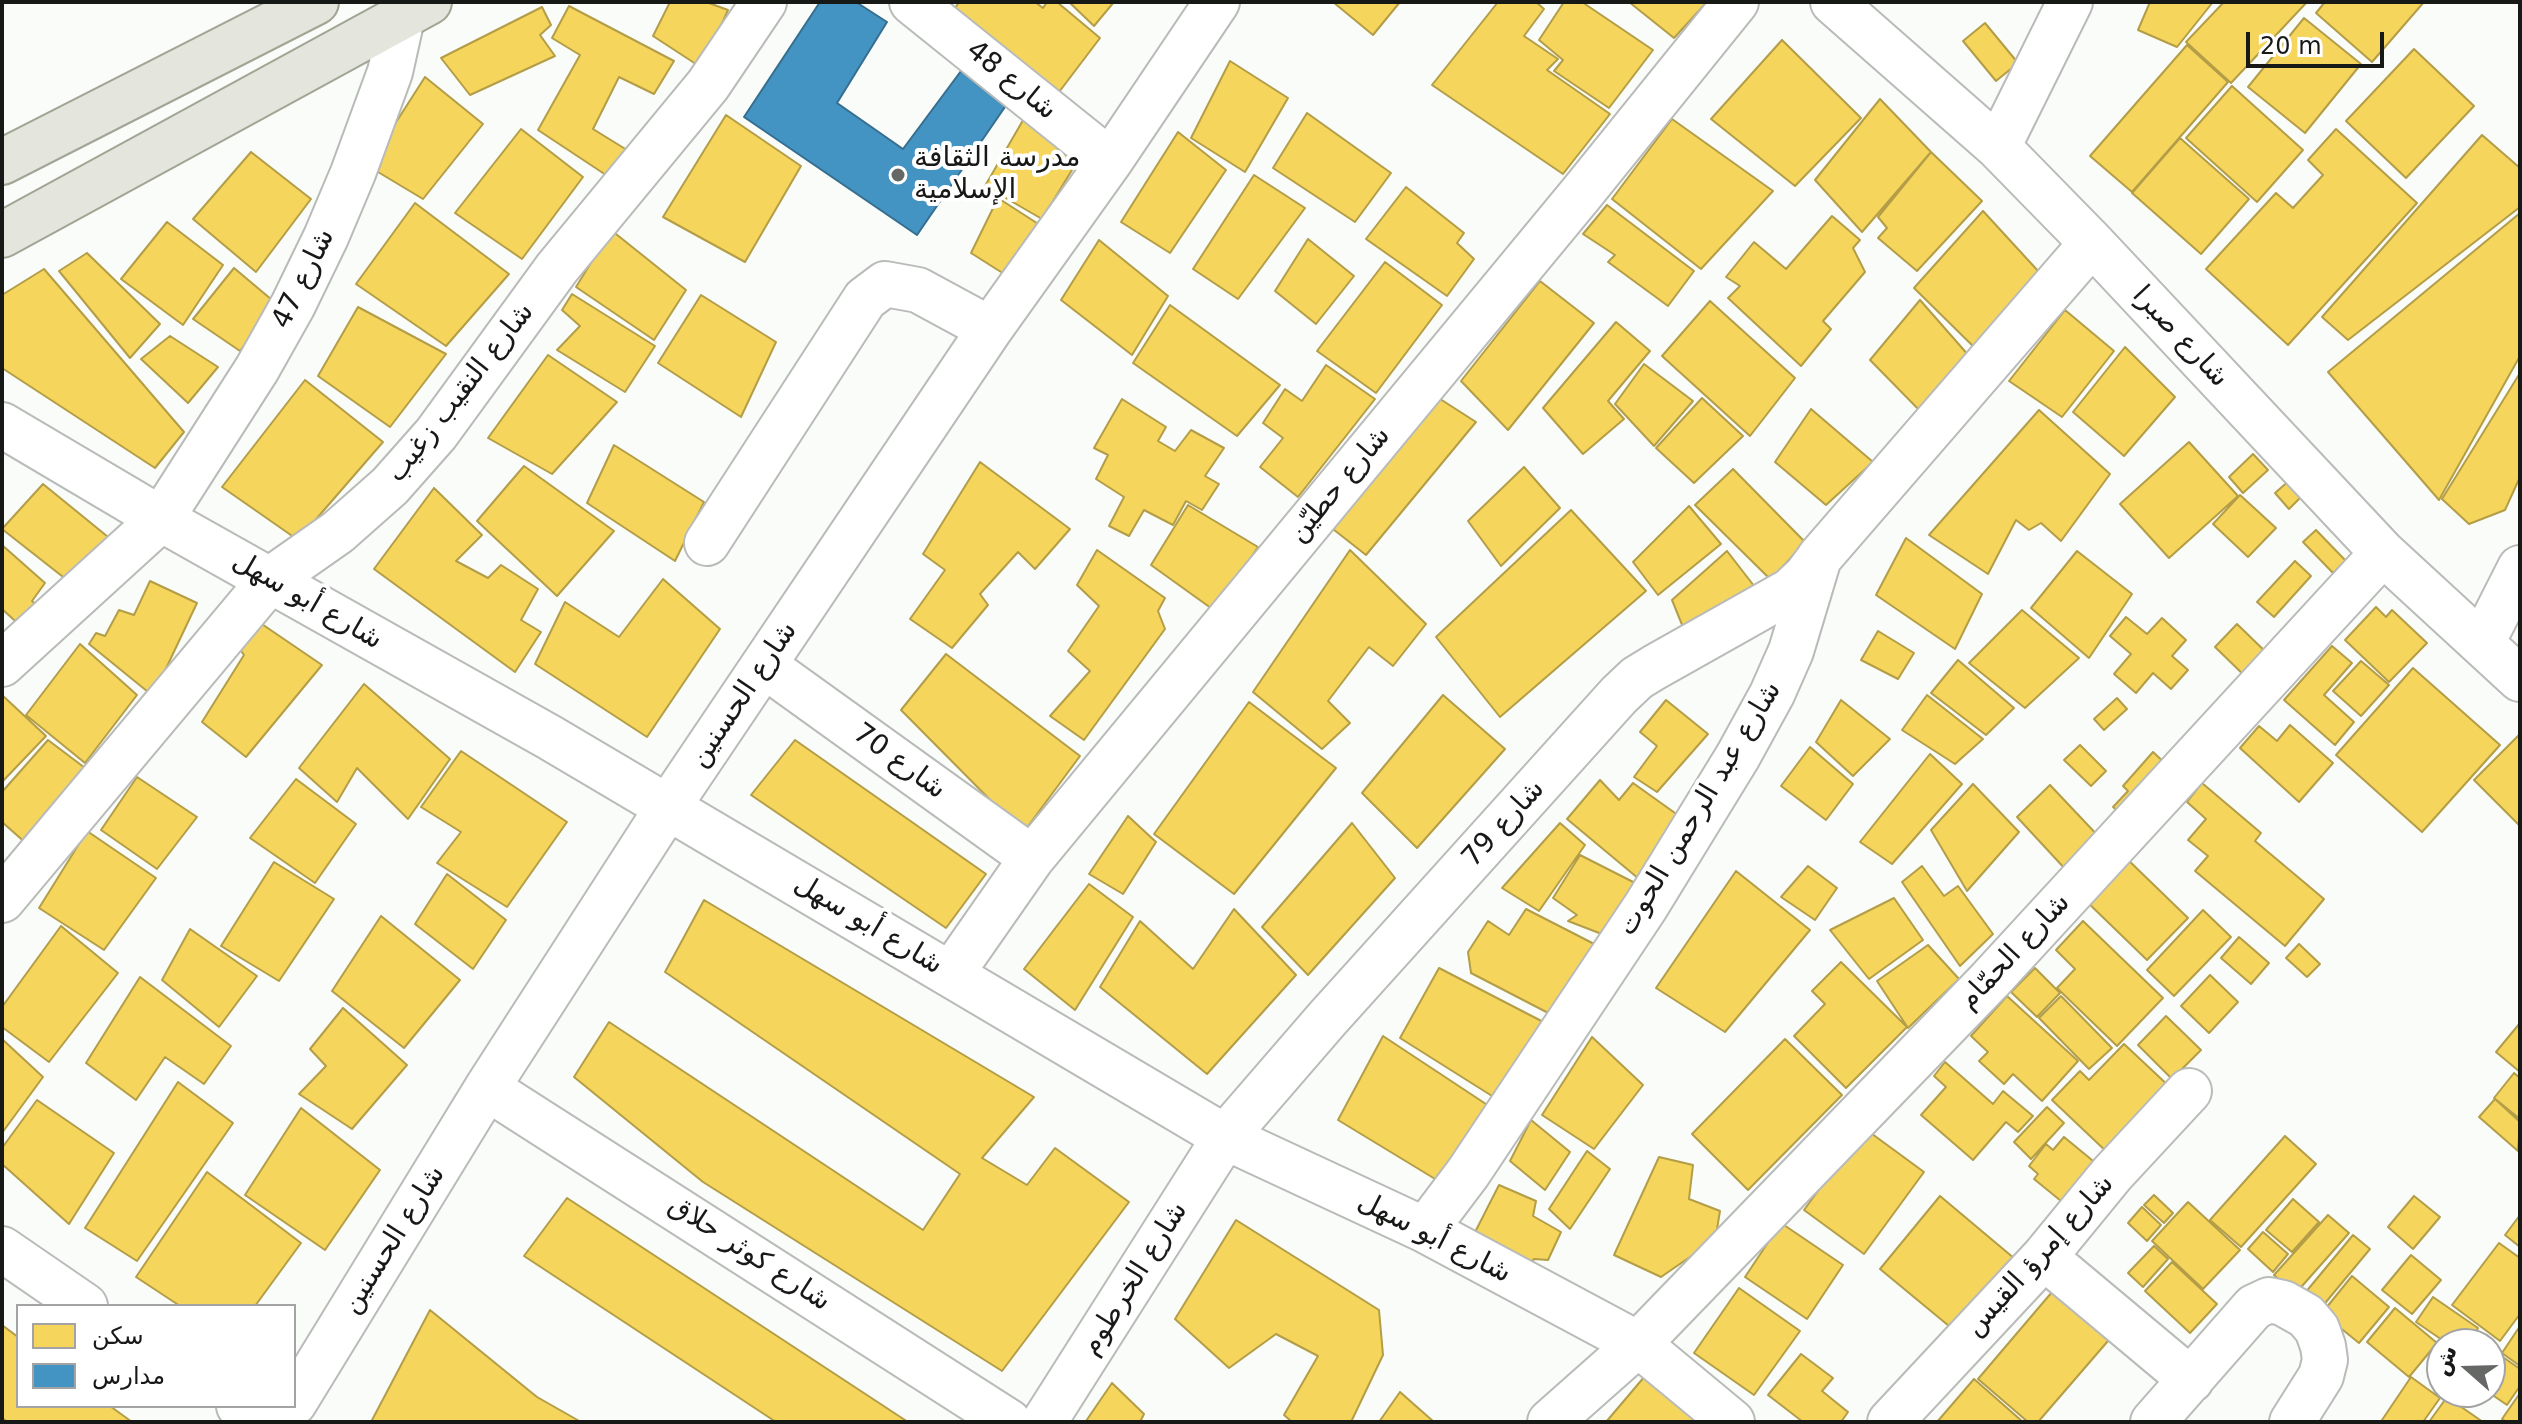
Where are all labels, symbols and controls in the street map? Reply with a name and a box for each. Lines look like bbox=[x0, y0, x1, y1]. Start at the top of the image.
scale bar bbox=[2250, 16, 2388, 66]
text: 20 m bbox=[2260, 32, 2322, 60]
street label: شارع 48 bbox=[959, 34, 1063, 128]
place label: مدرسة الثقافة الإسلامية bbox=[914, 142, 1080, 208]
marker: مدرسة الثقافة الإسلامية bbox=[889, 166, 907, 184]
street label: شارع 47 bbox=[266, 224, 342, 334]
street label: شارع صبرا bbox=[2125, 279, 2235, 395]
street label: شارع النقيب زغيب bbox=[380, 296, 542, 490]
street label: شارع حطيّن bbox=[1282, 420, 1398, 550]
street label: شارع أبو سهل bbox=[226, 545, 388, 657]
street label: شارع الحسنين bbox=[683, 616, 805, 774]
street label: شارع عبد الرحمن الحوت bbox=[1611, 676, 1789, 942]
street label: شارع 70 bbox=[846, 717, 952, 807]
street label: شارع 79 bbox=[1456, 773, 1552, 875]
street label: شارع أبو سهل bbox=[788, 867, 948, 983]
street label: شارع الحمّام bbox=[1952, 887, 2078, 1017]
street label: شارع الحسنين bbox=[335, 1160, 453, 1320]
street label: شارع إمرؤ القيس bbox=[1958, 1168, 2122, 1344]
street label: شارع أبو سهل bbox=[1352, 1185, 1516, 1291]
street label: شارع كوثر حلاق bbox=[662, 1189, 836, 1319]
street label: شارع الخرطوم bbox=[1074, 1196, 1196, 1362]
legend bbox=[16, 1304, 296, 1408]
text: سكن bbox=[92, 1322, 144, 1350]
north arrow bbox=[2426, 1328, 2506, 1408]
text: ش bbox=[2428, 1342, 2462, 1379]
text: مدارس bbox=[92, 1362, 165, 1390]

